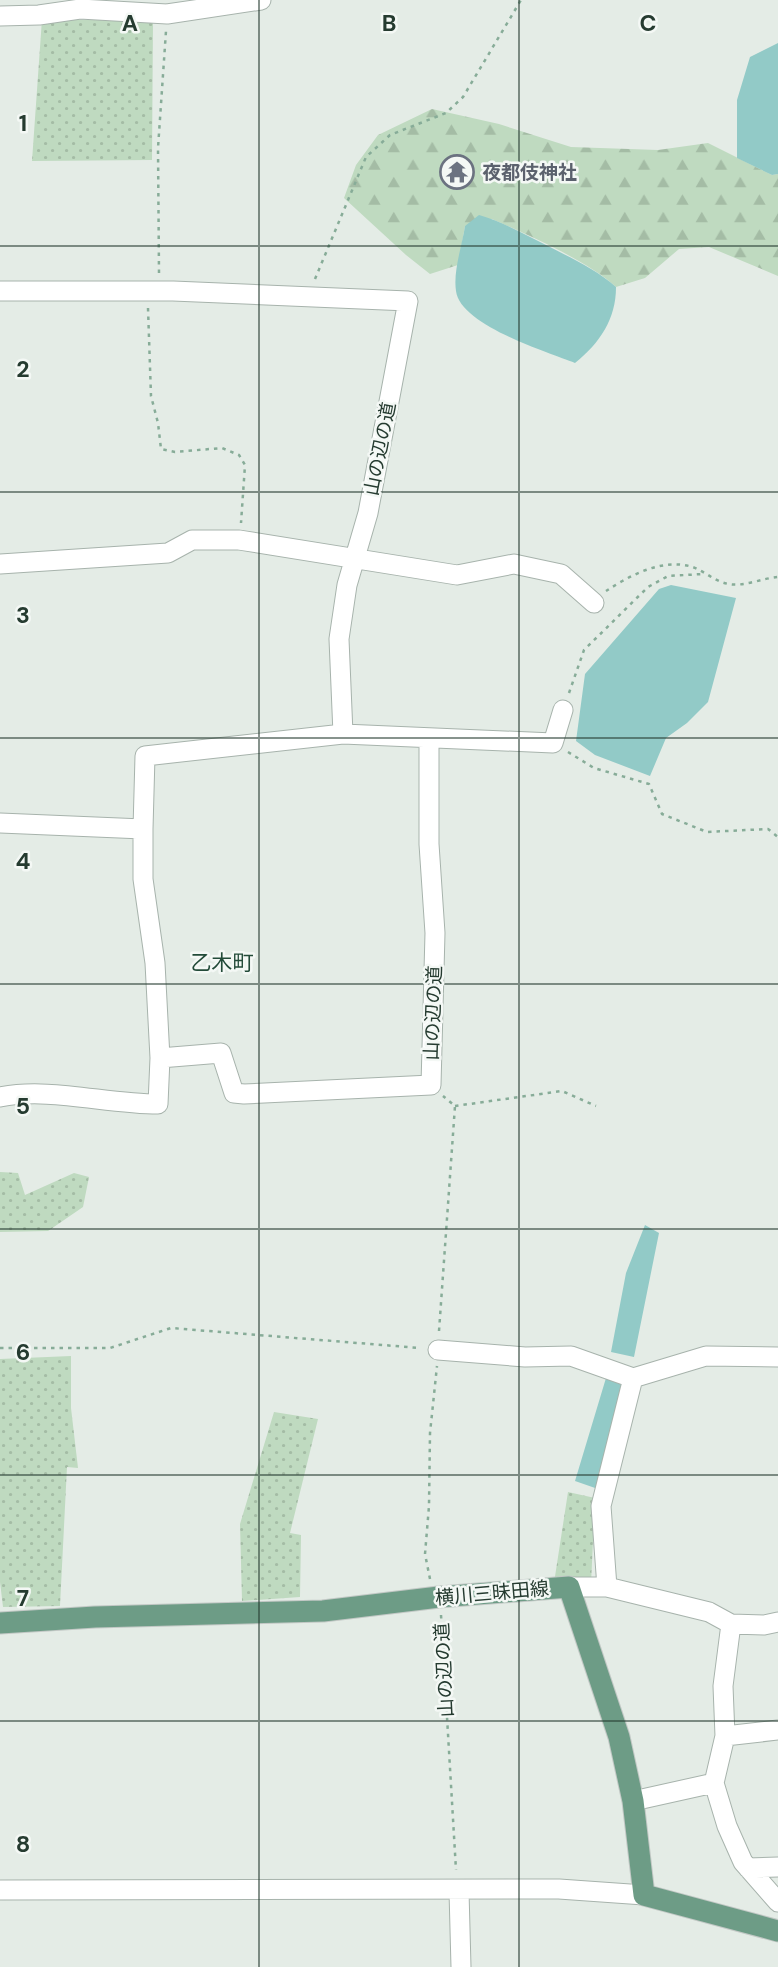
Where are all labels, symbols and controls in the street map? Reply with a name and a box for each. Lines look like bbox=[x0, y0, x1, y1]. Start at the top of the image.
text: A bbox=[122, 8, 138, 38]
text: B bbox=[382, 8, 396, 38]
text: C bbox=[640, 8, 656, 38]
text: 1 bbox=[19, 108, 27, 138]
temple icon: 夜都伎神社 bbox=[438, 153, 476, 191]
place label: 夜都伎神社 bbox=[482, 160, 577, 185]
text: 2 bbox=[16, 354, 30, 384]
street label: 山の辺の道 bbox=[359, 400, 401, 498]
text: 3 bbox=[16, 600, 30, 630]
text: 4 bbox=[16, 846, 31, 876]
district label: 乙木町 bbox=[191, 949, 254, 977]
street label: 山の辺の道 bbox=[419, 965, 447, 1061]
text: 5 bbox=[16, 1091, 30, 1121]
text: 6 bbox=[16, 1337, 30, 1367]
street label: 横川三昧田線 bbox=[434, 1576, 550, 1610]
text: 7 bbox=[17, 1583, 29, 1613]
street label: 山の辺の道 bbox=[429, 1622, 459, 1718]
text: 8 bbox=[16, 1829, 30, 1859]

